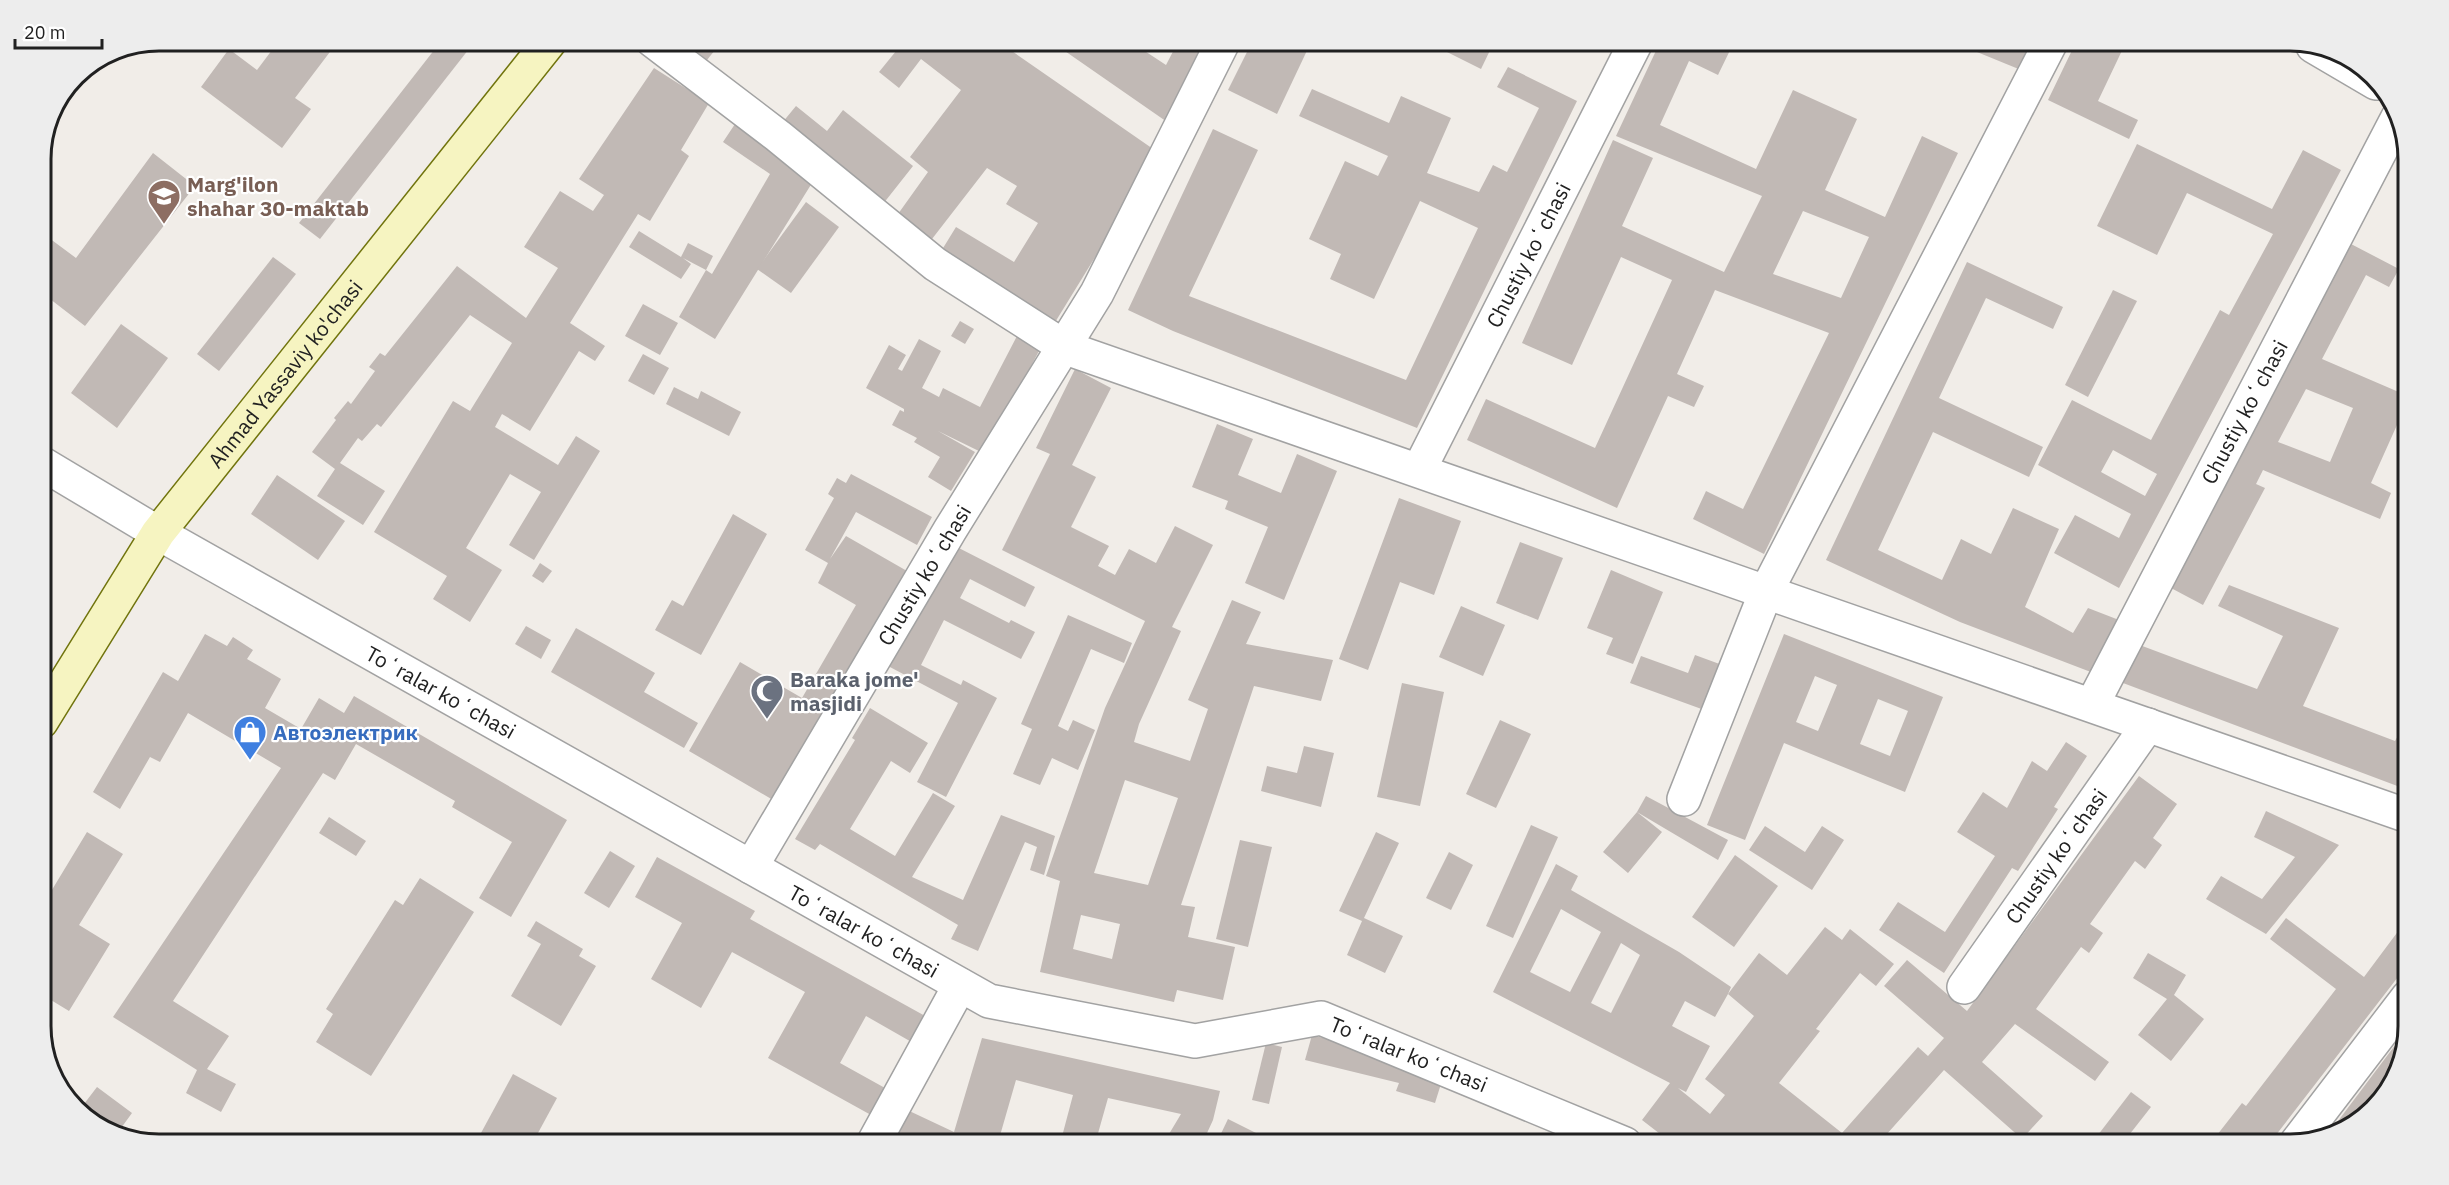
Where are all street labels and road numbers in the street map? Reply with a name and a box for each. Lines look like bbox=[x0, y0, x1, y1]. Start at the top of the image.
street label: Chustiy koʻchasi bbox=[1479, 178, 1577, 332]
street label: Ahmad Yassaviy ko'chasi bbox=[201, 274, 369, 474]
street label: Chustiy koʻchasi bbox=[2194, 335, 2294, 489]
street label: Chustiy koʻchasi bbox=[871, 500, 977, 650]
street label: Toʻralar koʻchasi bbox=[361, 639, 521, 745]
street label: Chustiy koʻchasi bbox=[1999, 783, 2113, 929]
street label: Toʻralar koʻchasi bbox=[784, 878, 944, 984]
street label: Toʻralar koʻchasi bbox=[1326, 1010, 1492, 1098]

